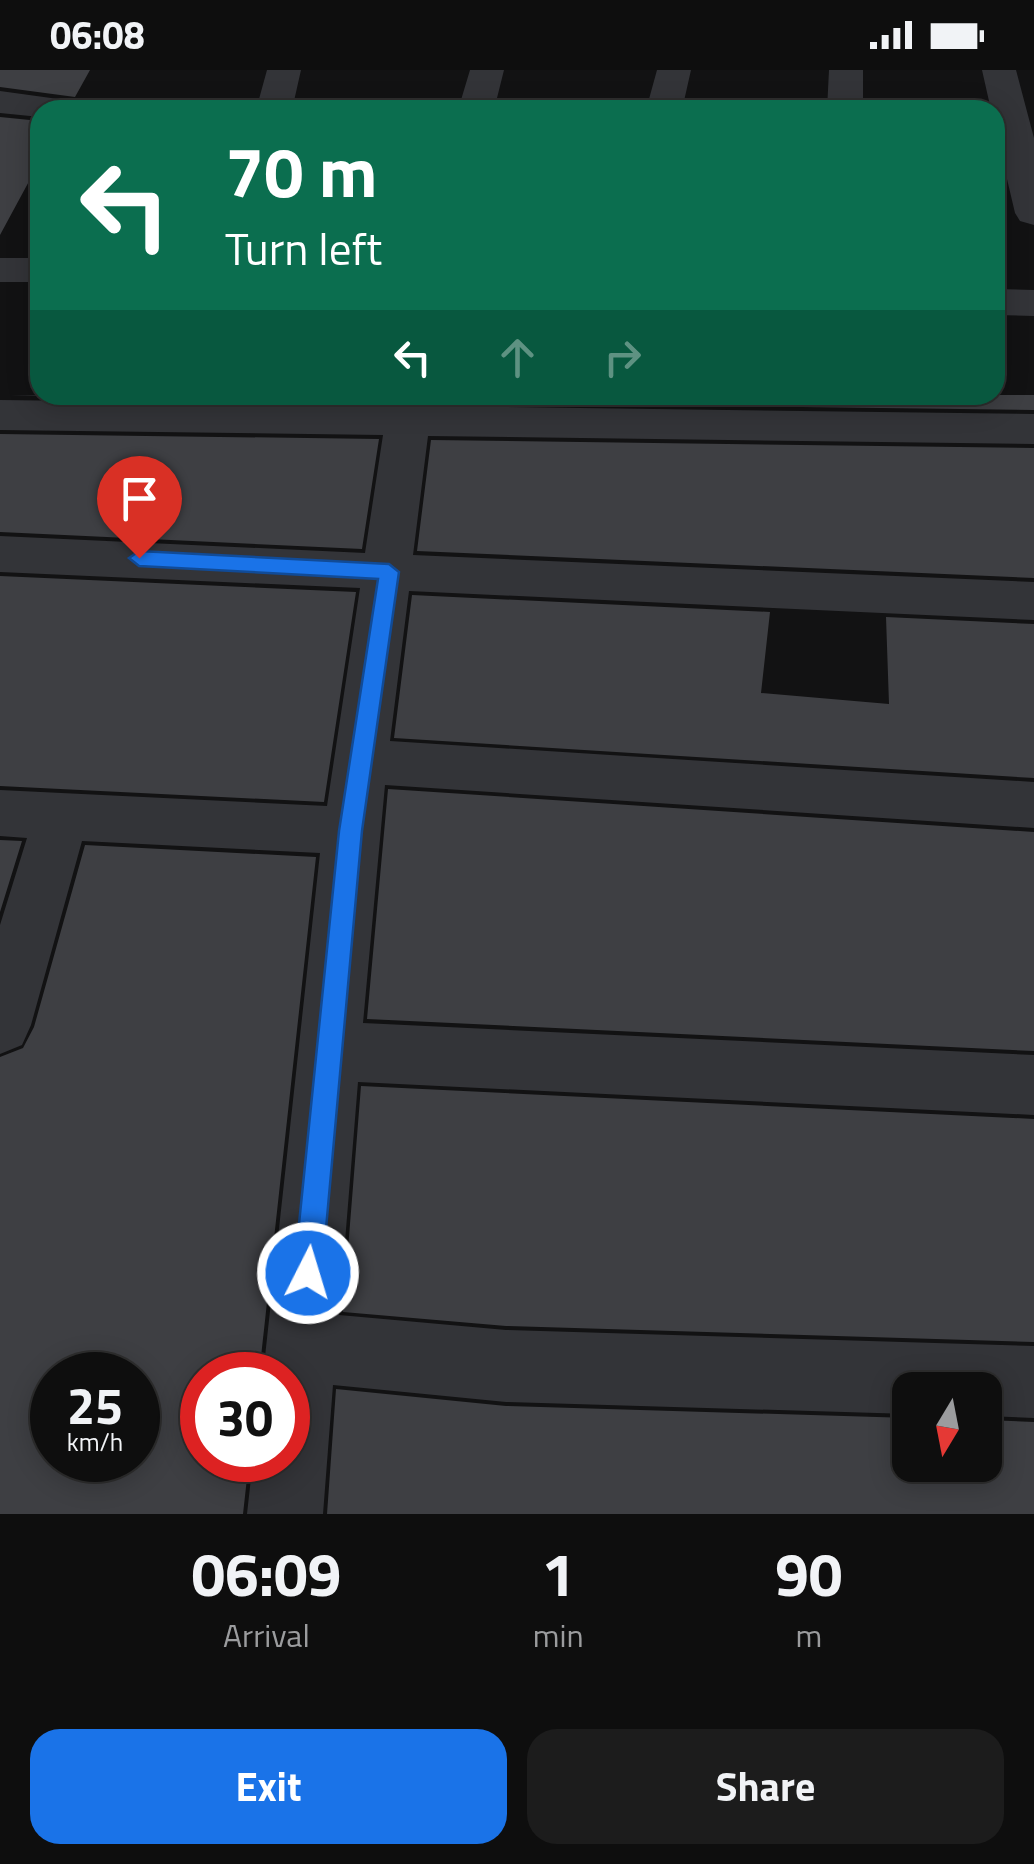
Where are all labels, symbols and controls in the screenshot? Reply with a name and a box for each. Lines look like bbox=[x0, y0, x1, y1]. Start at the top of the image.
text: 06:08 bbox=[50, 6, 145, 64]
text: 70 m bbox=[225, 118, 378, 224]
icon: left bbox=[60, 140, 190, 270]
text: Turn left bbox=[225, 214, 382, 282]
icon: left bbox=[385, 330, 440, 385]
icon: ahead bbox=[490, 330, 545, 385]
icon: right bbox=[595, 330, 650, 385]
pin bbox=[97, 456, 182, 559]
icon: arrive bbox=[112, 471, 167, 526]
position arrow bbox=[256, 1221, 360, 1325]
speed limit sign: 30 bbox=[180, 1352, 310, 1482]
text: 25 bbox=[67, 1367, 123, 1443]
north arrow bbox=[892, 1372, 1002, 1482]
map controls bbox=[892, 1372, 1002, 1482]
text: km/h bbox=[67, 1423, 123, 1461]
text: 06:09 bbox=[192, 1528, 341, 1619]
text: 1 bbox=[541, 1528, 575, 1619]
text: 90 bbox=[775, 1528, 842, 1619]
text: Arrival bbox=[223, 1611, 310, 1659]
text: min bbox=[533, 1611, 584, 1659]
text: m bbox=[795, 1611, 822, 1659]
button: Exit bbox=[30, 1729, 507, 1844]
button: Share bbox=[527, 1729, 1004, 1844]

